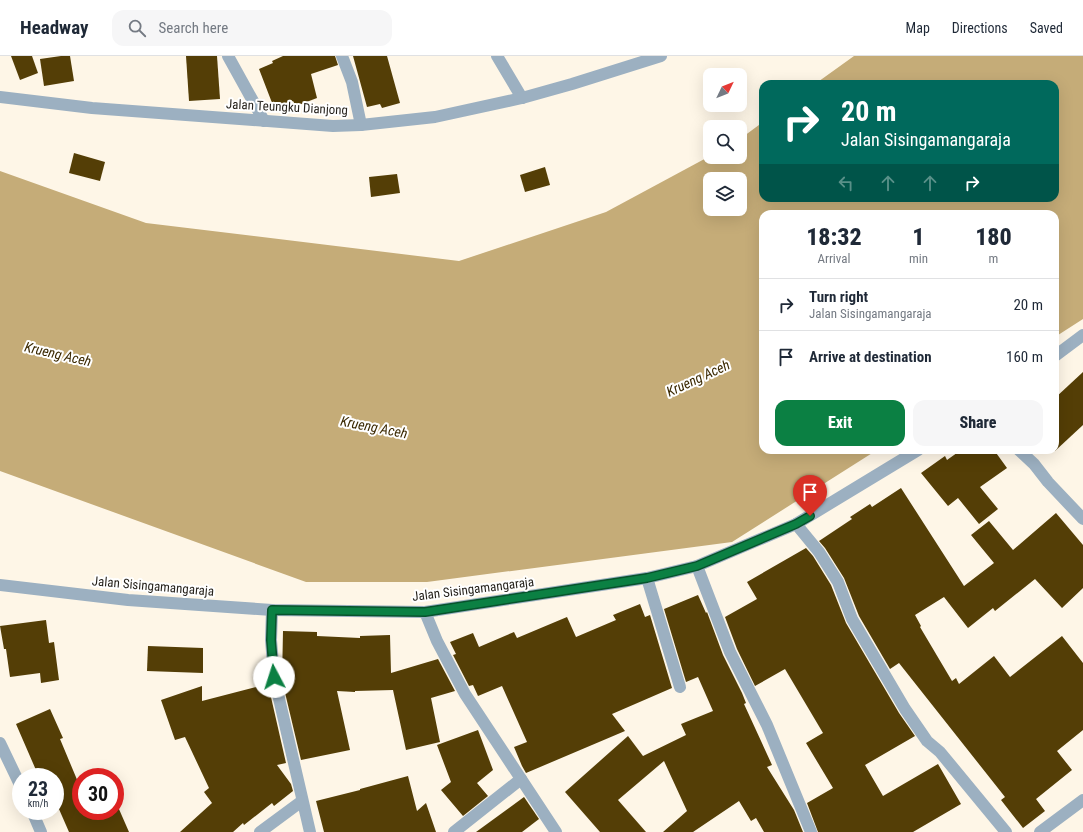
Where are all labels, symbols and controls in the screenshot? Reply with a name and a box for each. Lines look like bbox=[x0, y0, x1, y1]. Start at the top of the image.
search box bbox=[112, 10, 392, 46]
text: Headway bbox=[20, 16, 88, 39]
icon: search bbox=[126, 17, 148, 39]
text: Search here bbox=[158, 19, 228, 37]
text: Map bbox=[906, 20, 930, 36]
text: Directions bbox=[952, 20, 1008, 36]
text: Saved bbox=[1030, 20, 1063, 36]
north arrow bbox=[703, 68, 747, 112]
map controls bbox=[703, 68, 747, 216]
text: 20 m bbox=[841, 95, 897, 128]
street label: Jalan Teungku Dianjong bbox=[226, 96, 348, 118]
icon: right bbox=[775, 96, 827, 148]
button: search bbox=[703, 120, 747, 164]
text: Jalan Sisingamangaraja bbox=[841, 129, 1011, 150]
button: layers bbox=[703, 172, 747, 216]
icon: left bbox=[835, 172, 857, 194]
icon: ahead bbox=[877, 172, 899, 194]
icon: ahead bbox=[919, 172, 941, 194]
icon: right bbox=[961, 172, 983, 194]
text: 18:32 bbox=[806, 223, 862, 251]
text: 1 bbox=[912, 223, 925, 251]
text: 180 bbox=[975, 223, 1012, 251]
text: Arrival bbox=[817, 251, 851, 266]
text: min bbox=[909, 251, 928, 266]
text: m bbox=[989, 251, 998, 266]
text: Turn right bbox=[809, 288, 868, 306]
icon: right bbox=[775, 294, 797, 316]
text: 20 m bbox=[1013, 296, 1043, 314]
text: Jalan Sisingamangaraja bbox=[809, 306, 932, 321]
water label: Krueng Aceh bbox=[23, 339, 93, 369]
icon: arrive bbox=[775, 346, 797, 368]
text: Arrive at destination bbox=[809, 348, 932, 366]
text: 160 m bbox=[1006, 348, 1043, 366]
water label: Krueng Aceh bbox=[664, 356, 732, 400]
button: Exit bbox=[775, 400, 905, 446]
button: Share bbox=[913, 400, 1043, 446]
water label: Krueng Aceh bbox=[339, 413, 409, 441]
pin bbox=[793, 475, 827, 516]
icon: arrive bbox=[799, 481, 821, 503]
street label: Jalan Sisingamangaraja bbox=[91, 573, 215, 599]
street label: Jalan Sisingamangaraja bbox=[411, 574, 535, 604]
position arrow bbox=[253, 656, 295, 698]
speed limit sign: 30 bbox=[72, 768, 124, 820]
text: 23 bbox=[28, 777, 48, 801]
text: km/h bbox=[28, 798, 48, 809]

